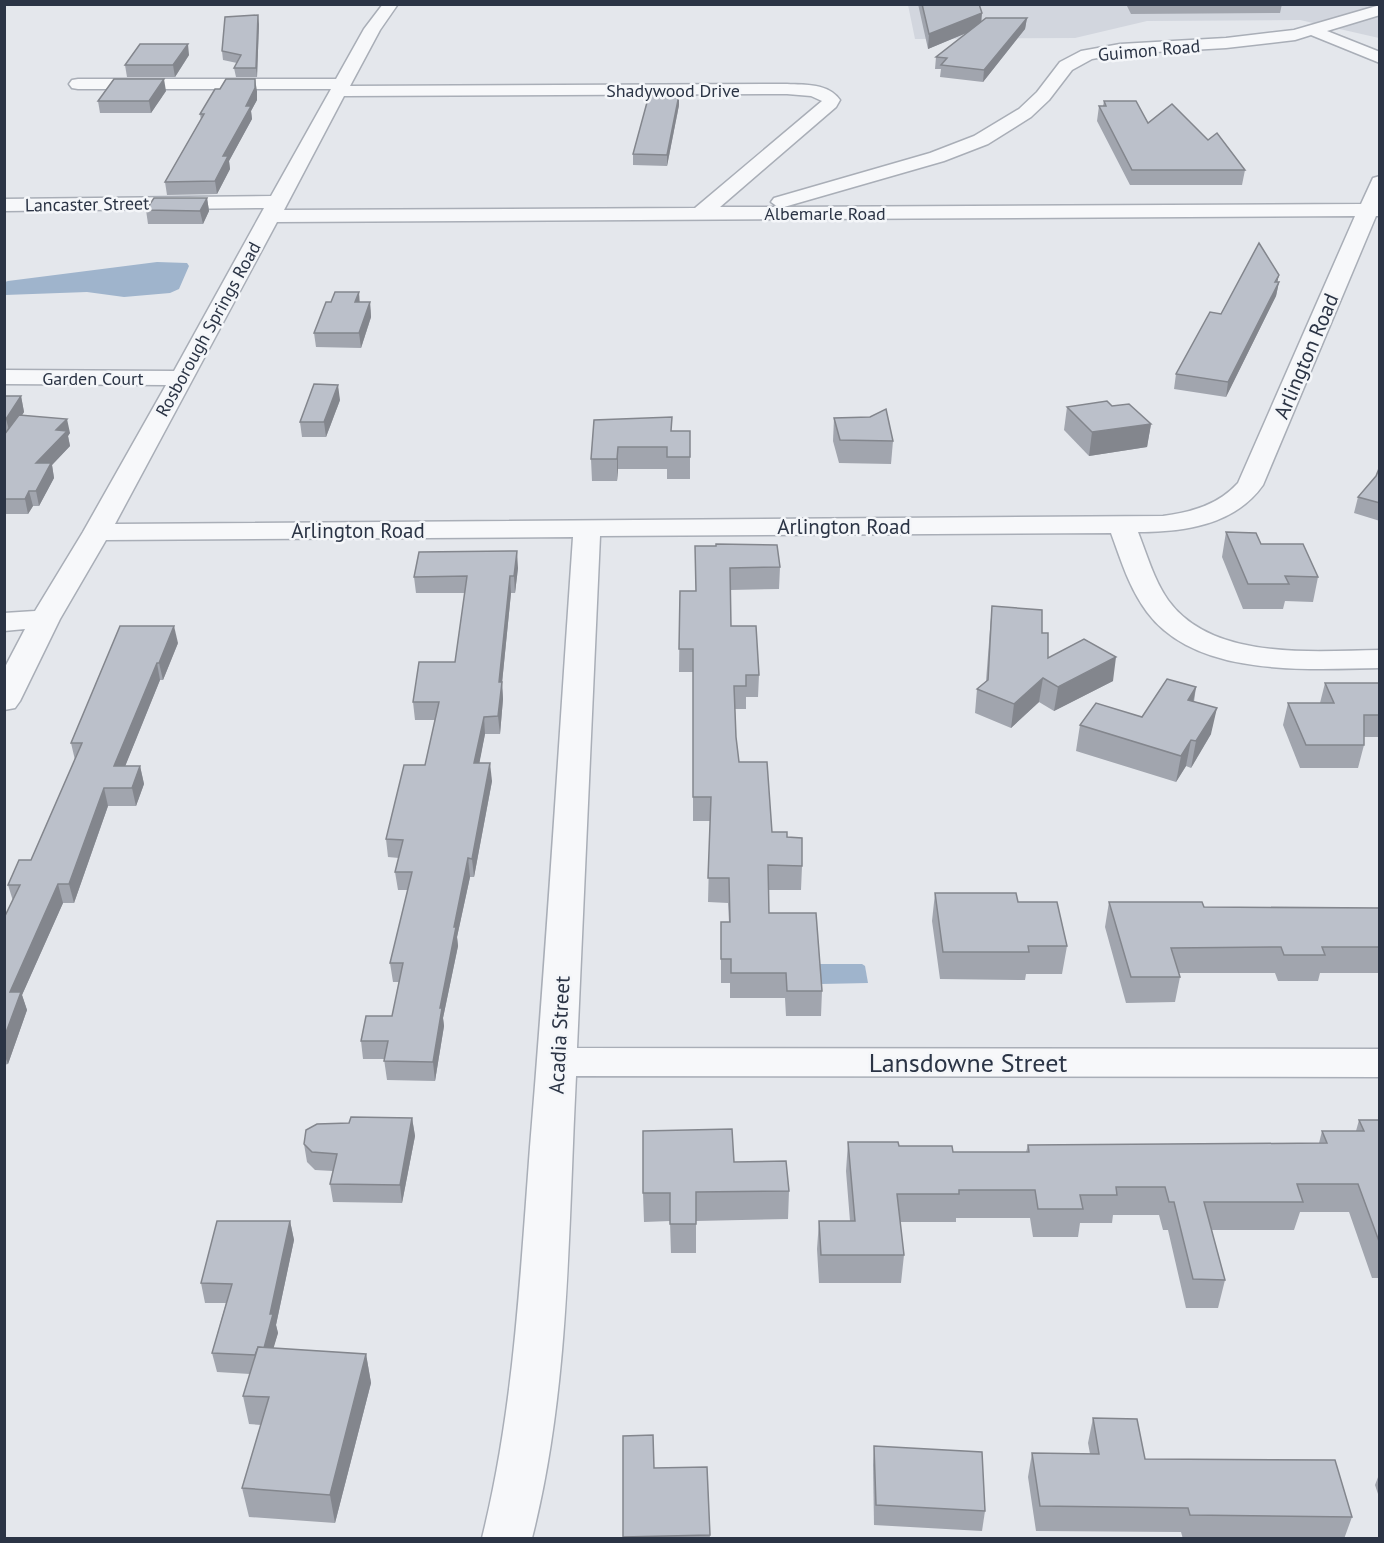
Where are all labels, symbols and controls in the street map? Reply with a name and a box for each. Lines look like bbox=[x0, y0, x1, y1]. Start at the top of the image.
street label: Guimon Road bbox=[1097, 34, 1201, 66]
street label: Shadywood Drive bbox=[606, 79, 740, 102]
street label: Lancaster Street bbox=[25, 191, 149, 217]
street label: Albemarle Road bbox=[764, 202, 886, 225]
street label: Rosborough Springs Road bbox=[150, 238, 266, 420]
street label: Arlington Road bbox=[1267, 289, 1345, 423]
street label: Garden Court bbox=[42, 367, 144, 390]
street label: Arlington Road bbox=[777, 513, 911, 540]
street label: Arlington Road bbox=[291, 517, 425, 544]
street label: Acadia Street bbox=[542, 975, 576, 1095]
street label: Lansdowne Street bbox=[869, 1046, 1067, 1079]

